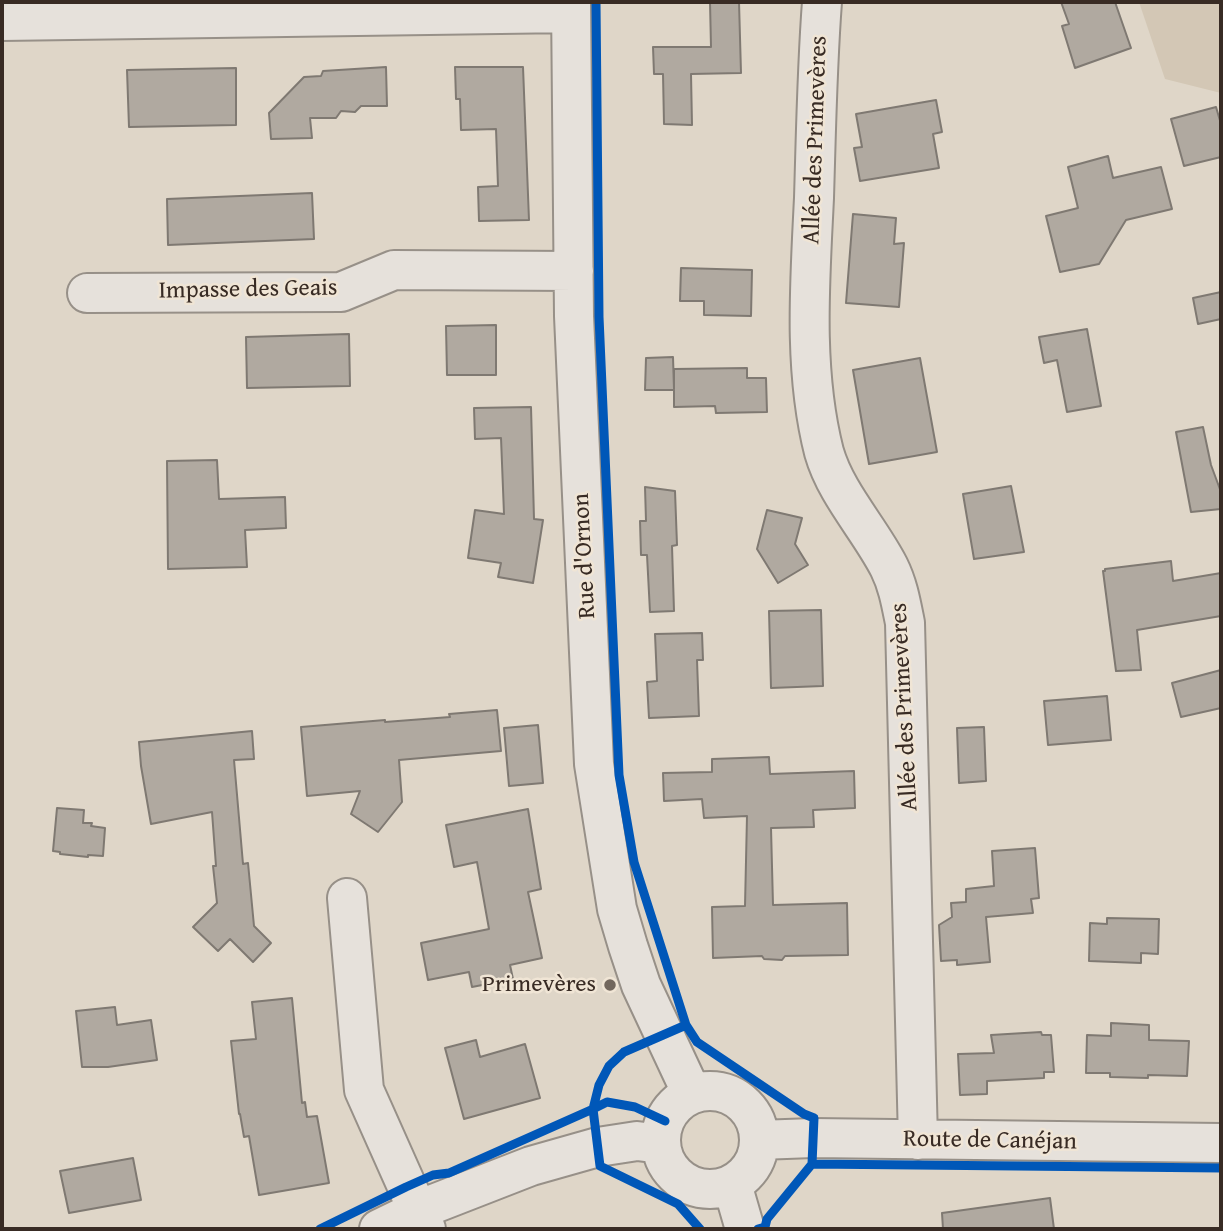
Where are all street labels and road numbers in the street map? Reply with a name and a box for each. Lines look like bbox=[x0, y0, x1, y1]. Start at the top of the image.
street label: Allée des Primevères bbox=[798, 35, 834, 245]
street label: Impasse des Geais bbox=[158, 274, 338, 306]
street label: Rue d'Ornon bbox=[567, 492, 603, 620]
street label: Allée des Primevères bbox=[885, 602, 925, 812]
street label: Route de Canéjan bbox=[903, 1125, 1077, 1157]

